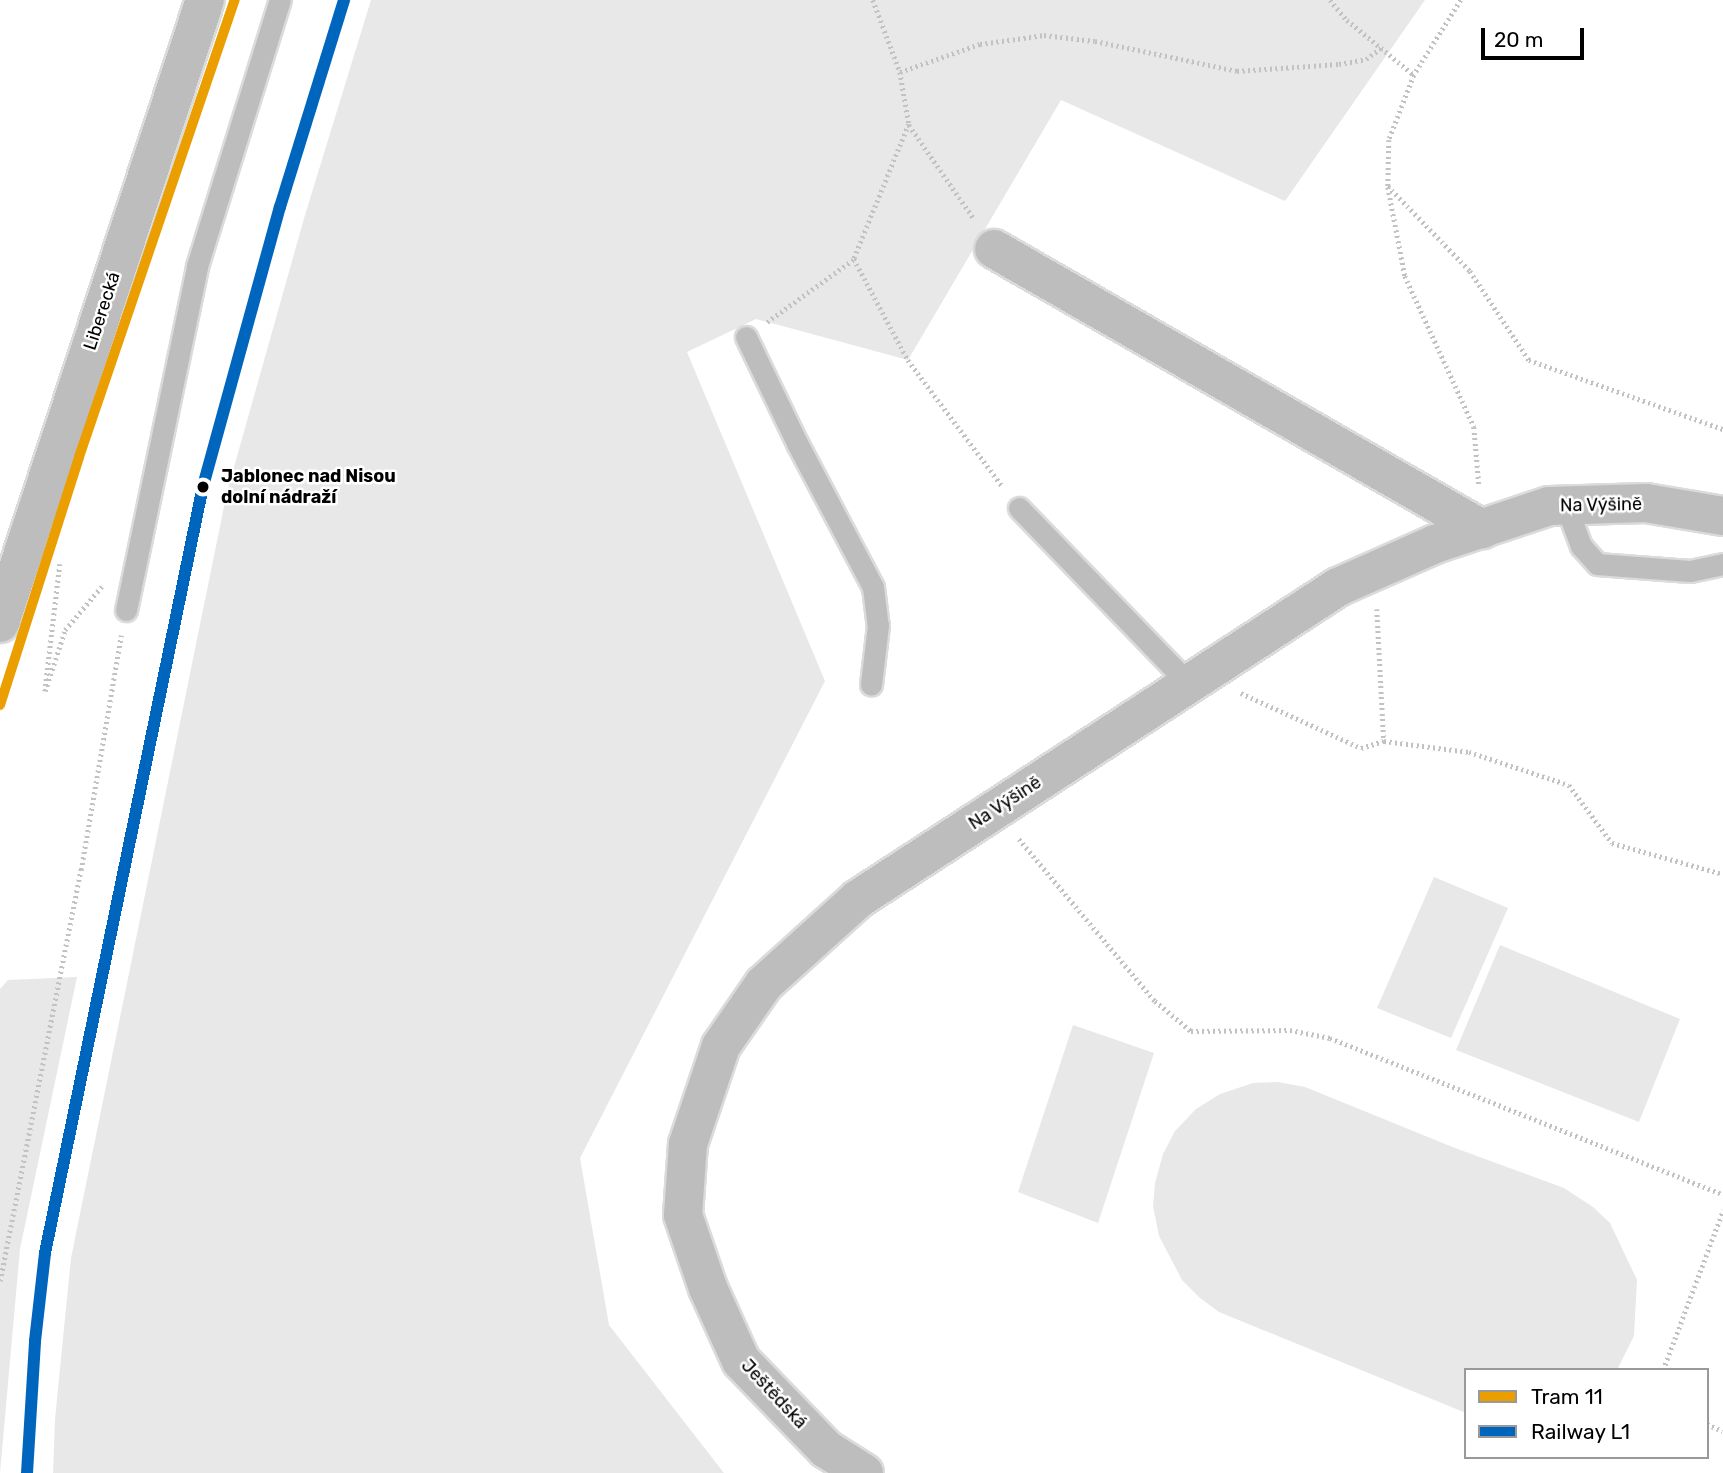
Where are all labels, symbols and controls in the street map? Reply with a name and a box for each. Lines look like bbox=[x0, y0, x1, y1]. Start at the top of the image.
scale bar bbox=[1485, 14, 1588, 58]
text: 20 m bbox=[1494, 27, 1543, 52]
street label: Liberecká bbox=[79, 269, 125, 353]
place label: Jablonec nad Nisou dolní nádraží bbox=[221, 466, 396, 508]
marker: Jablonec nad Nisou dolní nádraží bbox=[191, 475, 215, 499]
street label: Na Výšině bbox=[1560, 493, 1642, 517]
street label: Na Výšině bbox=[965, 771, 1045, 835]
street label: Ještědská bbox=[737, 1355, 811, 1433]
legend bbox=[1464, 1368, 1709, 1459]
text: Tram 11 bbox=[1531, 1384, 1603, 1409]
text: Railway L1 bbox=[1531, 1419, 1630, 1444]

